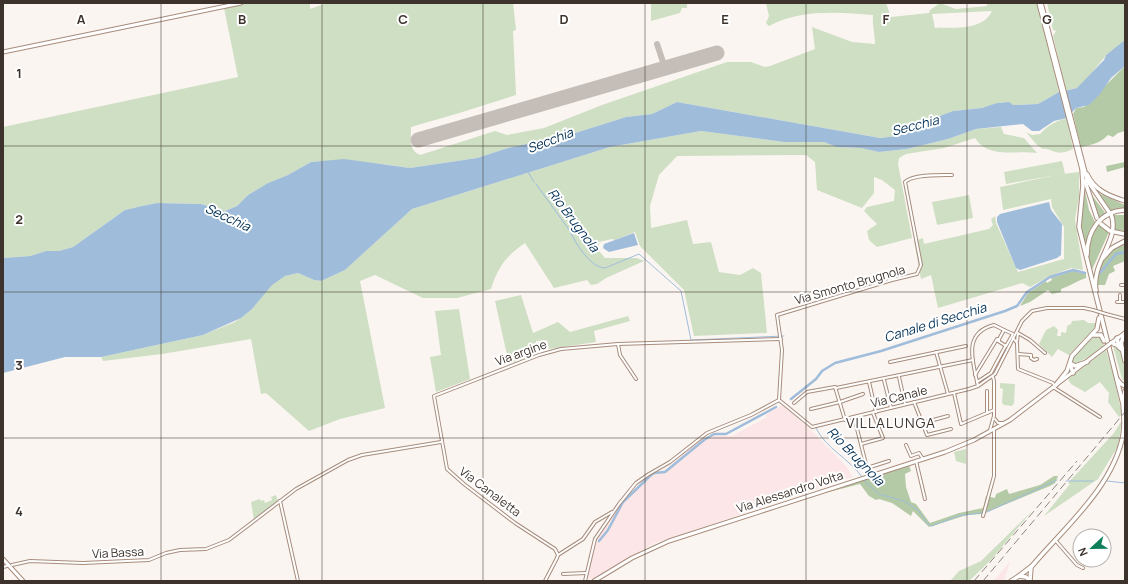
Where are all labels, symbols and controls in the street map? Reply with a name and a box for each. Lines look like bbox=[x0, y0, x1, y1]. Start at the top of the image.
text: A bbox=[77, 10, 86, 28]
text: B bbox=[238, 10, 246, 28]
text: C bbox=[398, 10, 408, 28]
text: D bbox=[559, 10, 569, 28]
text: E bbox=[721, 10, 729, 28]
text: F bbox=[883, 10, 890, 28]
text: G bbox=[1042, 10, 1052, 28]
text: 1 bbox=[16, 64, 22, 82]
water label: Secchia bbox=[890, 110, 941, 140]
water label: Secchia bbox=[524, 123, 576, 157]
water label: Rio Brugnola bbox=[544, 185, 604, 256]
water label: Secchia bbox=[203, 199, 254, 236]
text: 2 bbox=[15, 210, 23, 228]
street label: Via Smonto Brugnola bbox=[793, 261, 907, 308]
water label: Canale di Secchia bbox=[882, 298, 989, 346]
street label: Via argine bbox=[493, 335, 549, 370]
text: 3 bbox=[15, 356, 23, 374]
street label: Via Canale bbox=[869, 381, 929, 412]
district label: VILLALUNGA bbox=[846, 413, 936, 432]
water label: Rio Brugnola bbox=[823, 423, 889, 490]
street label: Via Canaletta bbox=[456, 463, 525, 520]
street label: Via Alessandro Volta bbox=[734, 466, 845, 517]
text: 4 bbox=[15, 502, 23, 520]
north arrow bbox=[1072, 528, 1112, 568]
street label: Via Bassa bbox=[91, 543, 144, 562]
text: N bbox=[1074, 545, 1091, 558]

